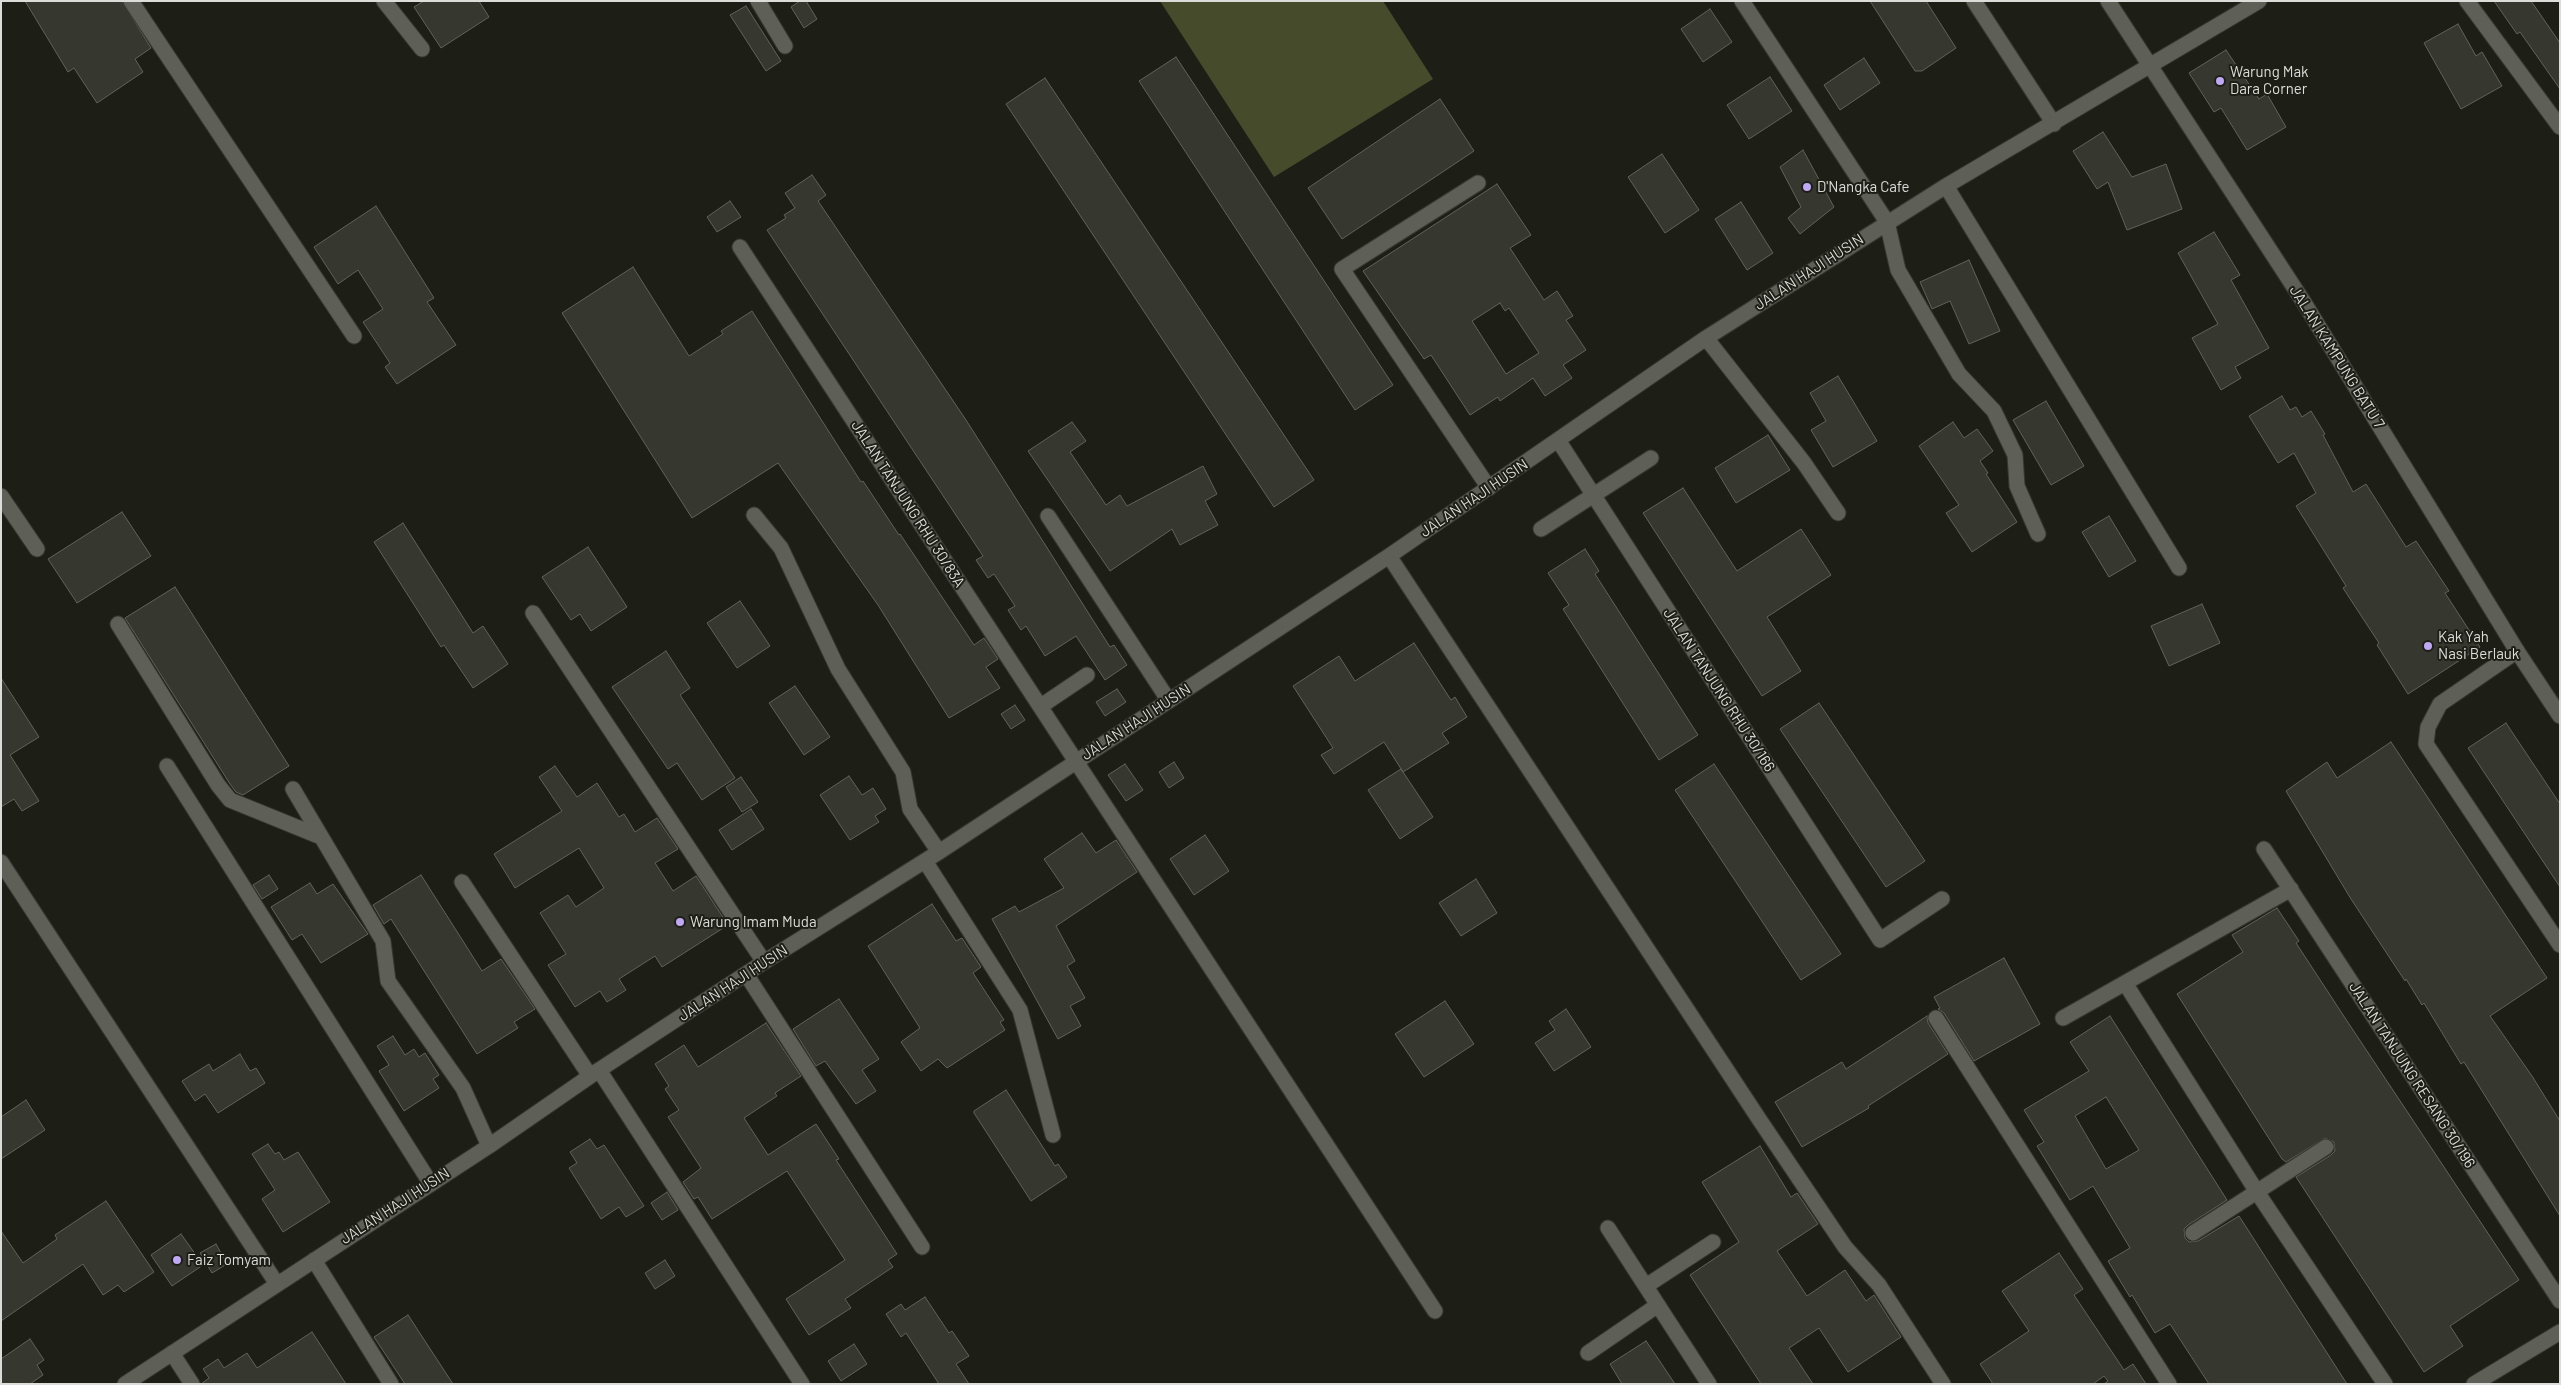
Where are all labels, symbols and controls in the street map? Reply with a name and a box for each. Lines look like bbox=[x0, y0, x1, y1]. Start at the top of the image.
place label: Warung Mak Dara Corner bbox=[2230, 63, 2309, 98]
marker: Warung Mak Dara Corner bbox=[2214, 75, 2226, 87]
place label: D'Nangka Cafe bbox=[1817, 178, 1909, 196]
marker: D'Nangka Cafe bbox=[1801, 181, 1813, 193]
street label: JALAN HAJI HUSIN bbox=[1751, 230, 1867, 314]
street label: JALAN KAMPUNG BATU 7 bbox=[2286, 282, 2388, 432]
street label: JALAN TANJUNG RHU 30/83A bbox=[847, 417, 969, 591]
street label: JALAN HAJI HUSIN bbox=[1417, 455, 1531, 541]
street label: JALAN TANJUNG RHU 30/166 bbox=[1659, 605, 1779, 775]
place label: Kak Yah Nasi Berlauk bbox=[2438, 628, 2519, 663]
marker: Kak Yah Nasi Berlauk bbox=[2422, 640, 2434, 652]
street label: JALAN HAJI HUSIN bbox=[1078, 680, 1194, 764]
place label: Warung Imam Muda bbox=[690, 913, 817, 931]
marker: Warung Imam Muda bbox=[674, 916, 686, 928]
street label: JALAN HAJI HUSIN bbox=[675, 941, 791, 1025]
street label: JALAN TANJUNG RESANG 30/196 bbox=[2345, 979, 2479, 1171]
street label: JALAN HAJI HUSIN bbox=[337, 1164, 453, 1248]
place label: Faiz Tomyam bbox=[187, 1251, 271, 1269]
marker: Faiz Tomyam bbox=[171, 1254, 183, 1266]

